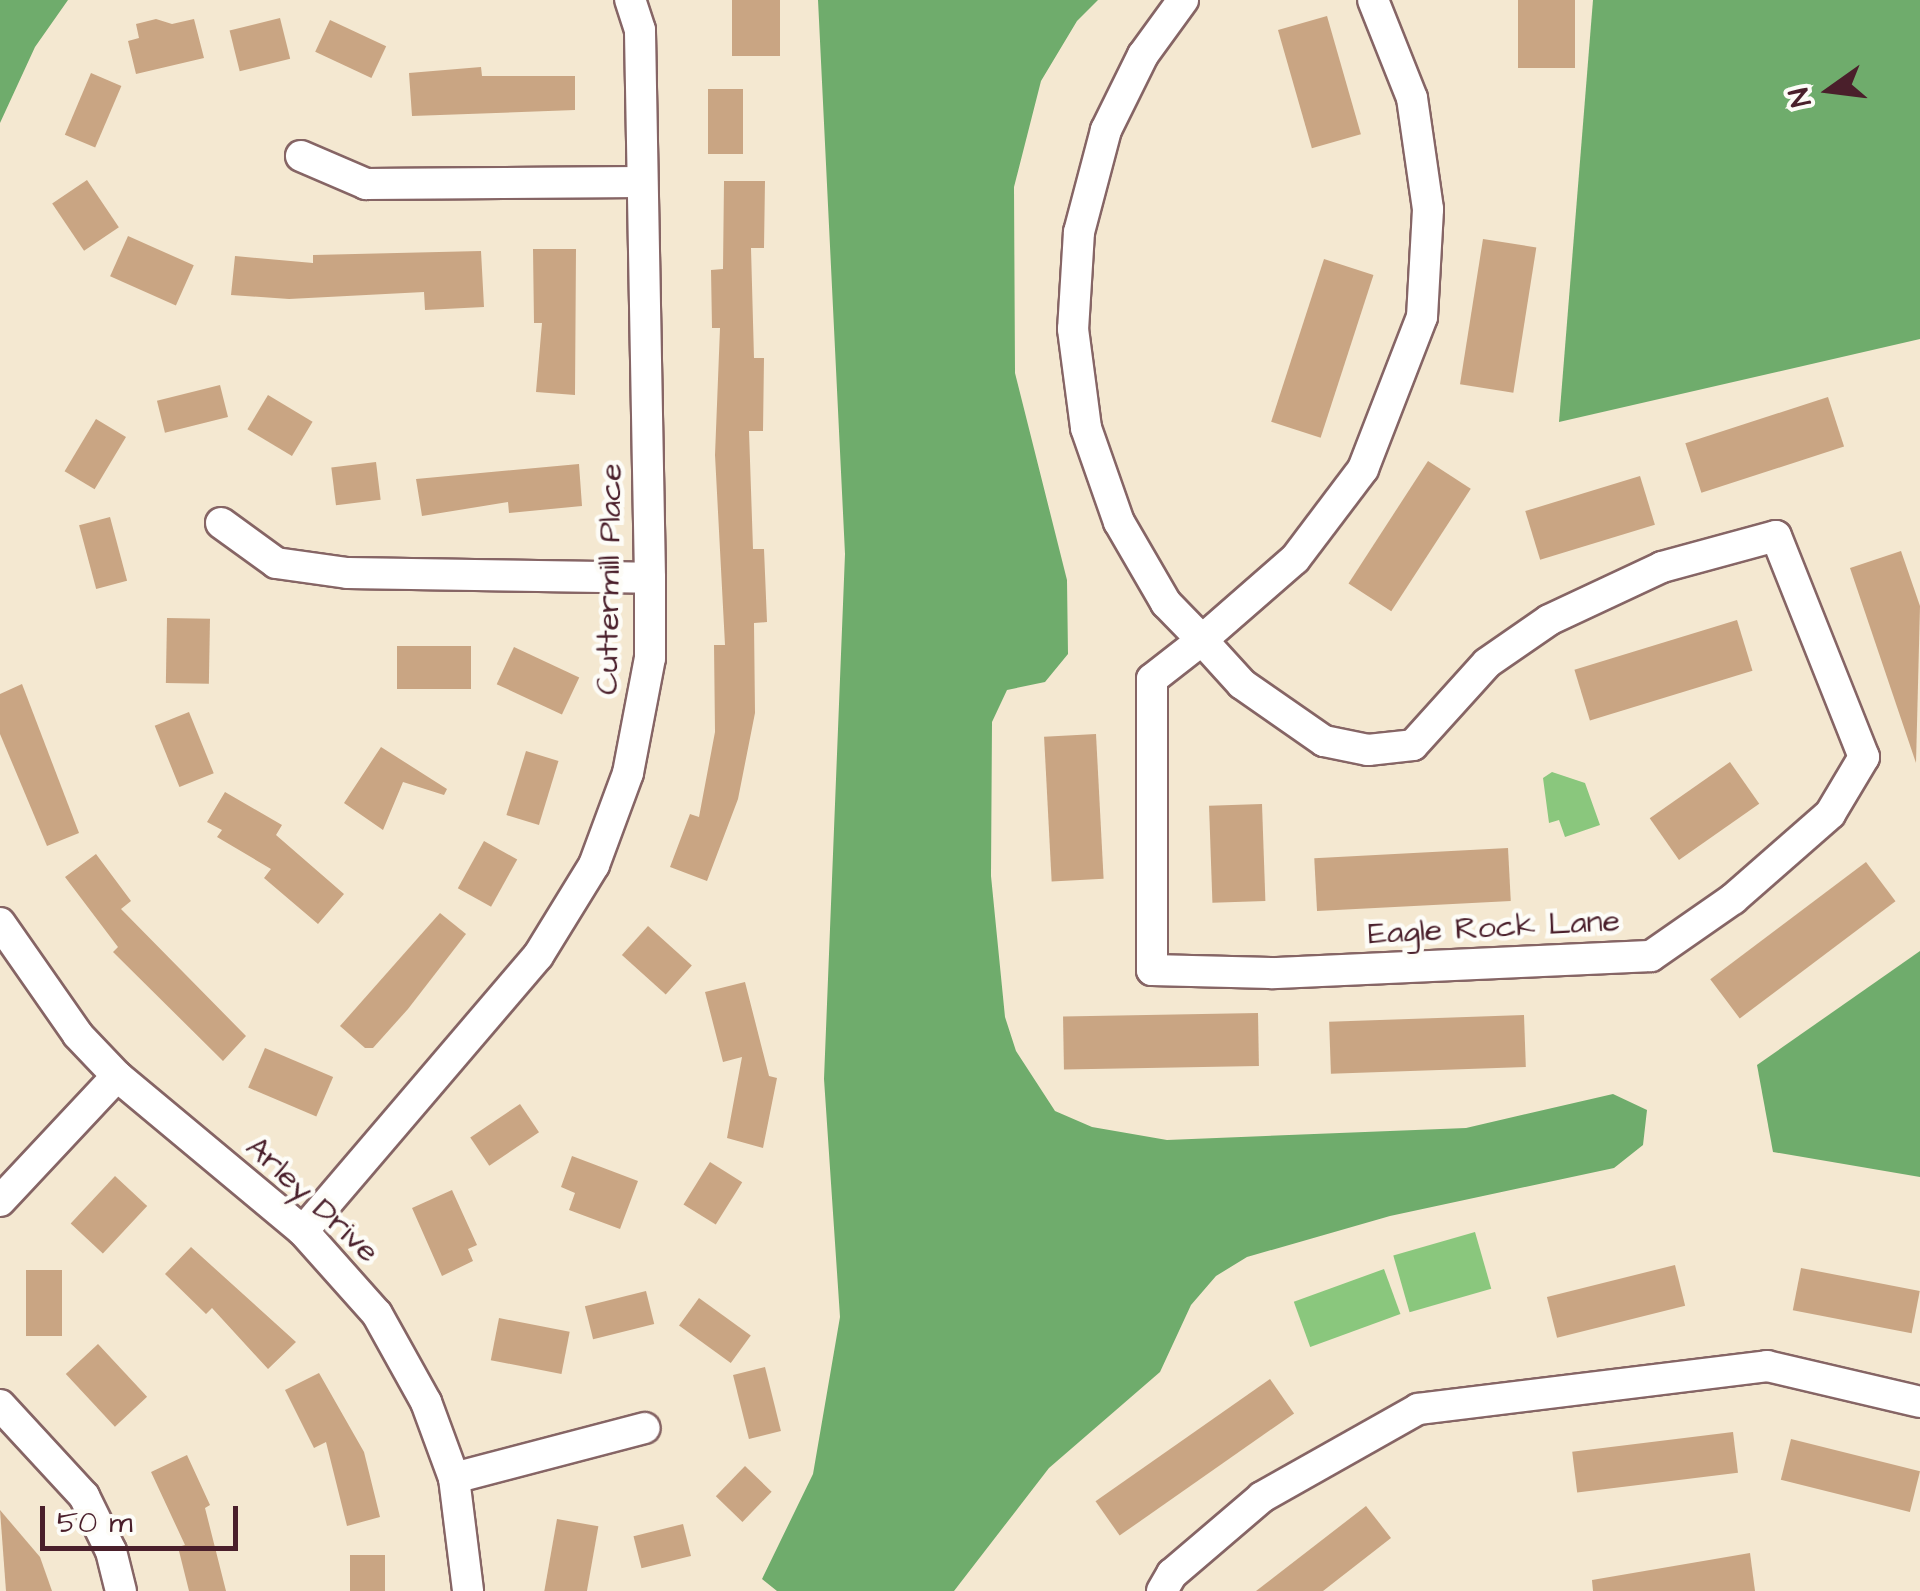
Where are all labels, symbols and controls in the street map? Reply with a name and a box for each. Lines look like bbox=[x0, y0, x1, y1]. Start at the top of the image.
north arrow bbox=[1780, 40, 1880, 140]
text: N bbox=[1779, 84, 1821, 111]
street label: Cuttermill Place bbox=[589, 463, 631, 695]
street label: Eagle Rock Lane bbox=[1367, 902, 1621, 954]
street label: Arley Drive bbox=[237, 1129, 387, 1271]
scale bar bbox=[45, 1486, 242, 1548]
text: 50 m bbox=[57, 1502, 133, 1544]

